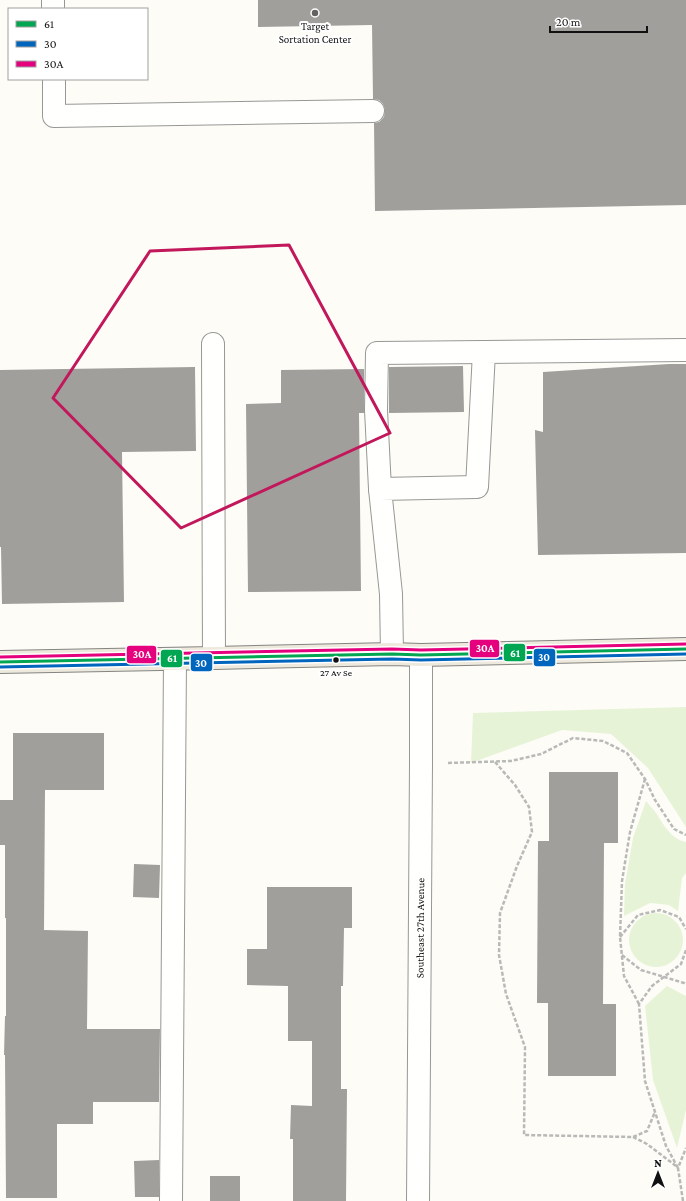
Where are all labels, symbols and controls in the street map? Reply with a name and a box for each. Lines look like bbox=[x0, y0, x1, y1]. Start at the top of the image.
legend bbox=[8, 8, 148, 80]
marker: Target Sortation Center bbox=[310, 8, 320, 18]
scale bar bbox=[550, 8, 647, 34]
text: 20 m bbox=[556, 15, 581, 29]
text: 61 bbox=[44, 17, 54, 31]
place label: Target Sortation Center bbox=[279, 20, 351, 45]
text: 30 bbox=[44, 37, 57, 51]
text: 30A bbox=[44, 57, 63, 71]
line badge: 30A bbox=[469, 639, 500, 658]
text: 30A bbox=[476, 642, 495, 654]
line badge: 61 bbox=[503, 643, 526, 662]
line badge: 30A bbox=[126, 645, 157, 664]
text: 61 bbox=[510, 647, 520, 659]
text: 30A bbox=[133, 648, 152, 660]
line badge: 30 bbox=[533, 648, 556, 667]
line badge: 61 bbox=[160, 649, 183, 668]
text: 30 bbox=[538, 651, 550, 663]
text: 61 bbox=[167, 652, 177, 664]
line badge: 30 bbox=[190, 653, 213, 672]
marker: 27 Av Se bbox=[331, 655, 341, 665]
text: 30 bbox=[195, 657, 207, 669]
place label: 27 Av Se bbox=[320, 667, 353, 678]
street label: Southeast 27th Avenue bbox=[414, 878, 426, 978]
north arrow bbox=[638, 1153, 678, 1193]
text: N bbox=[654, 1157, 662, 1169]

